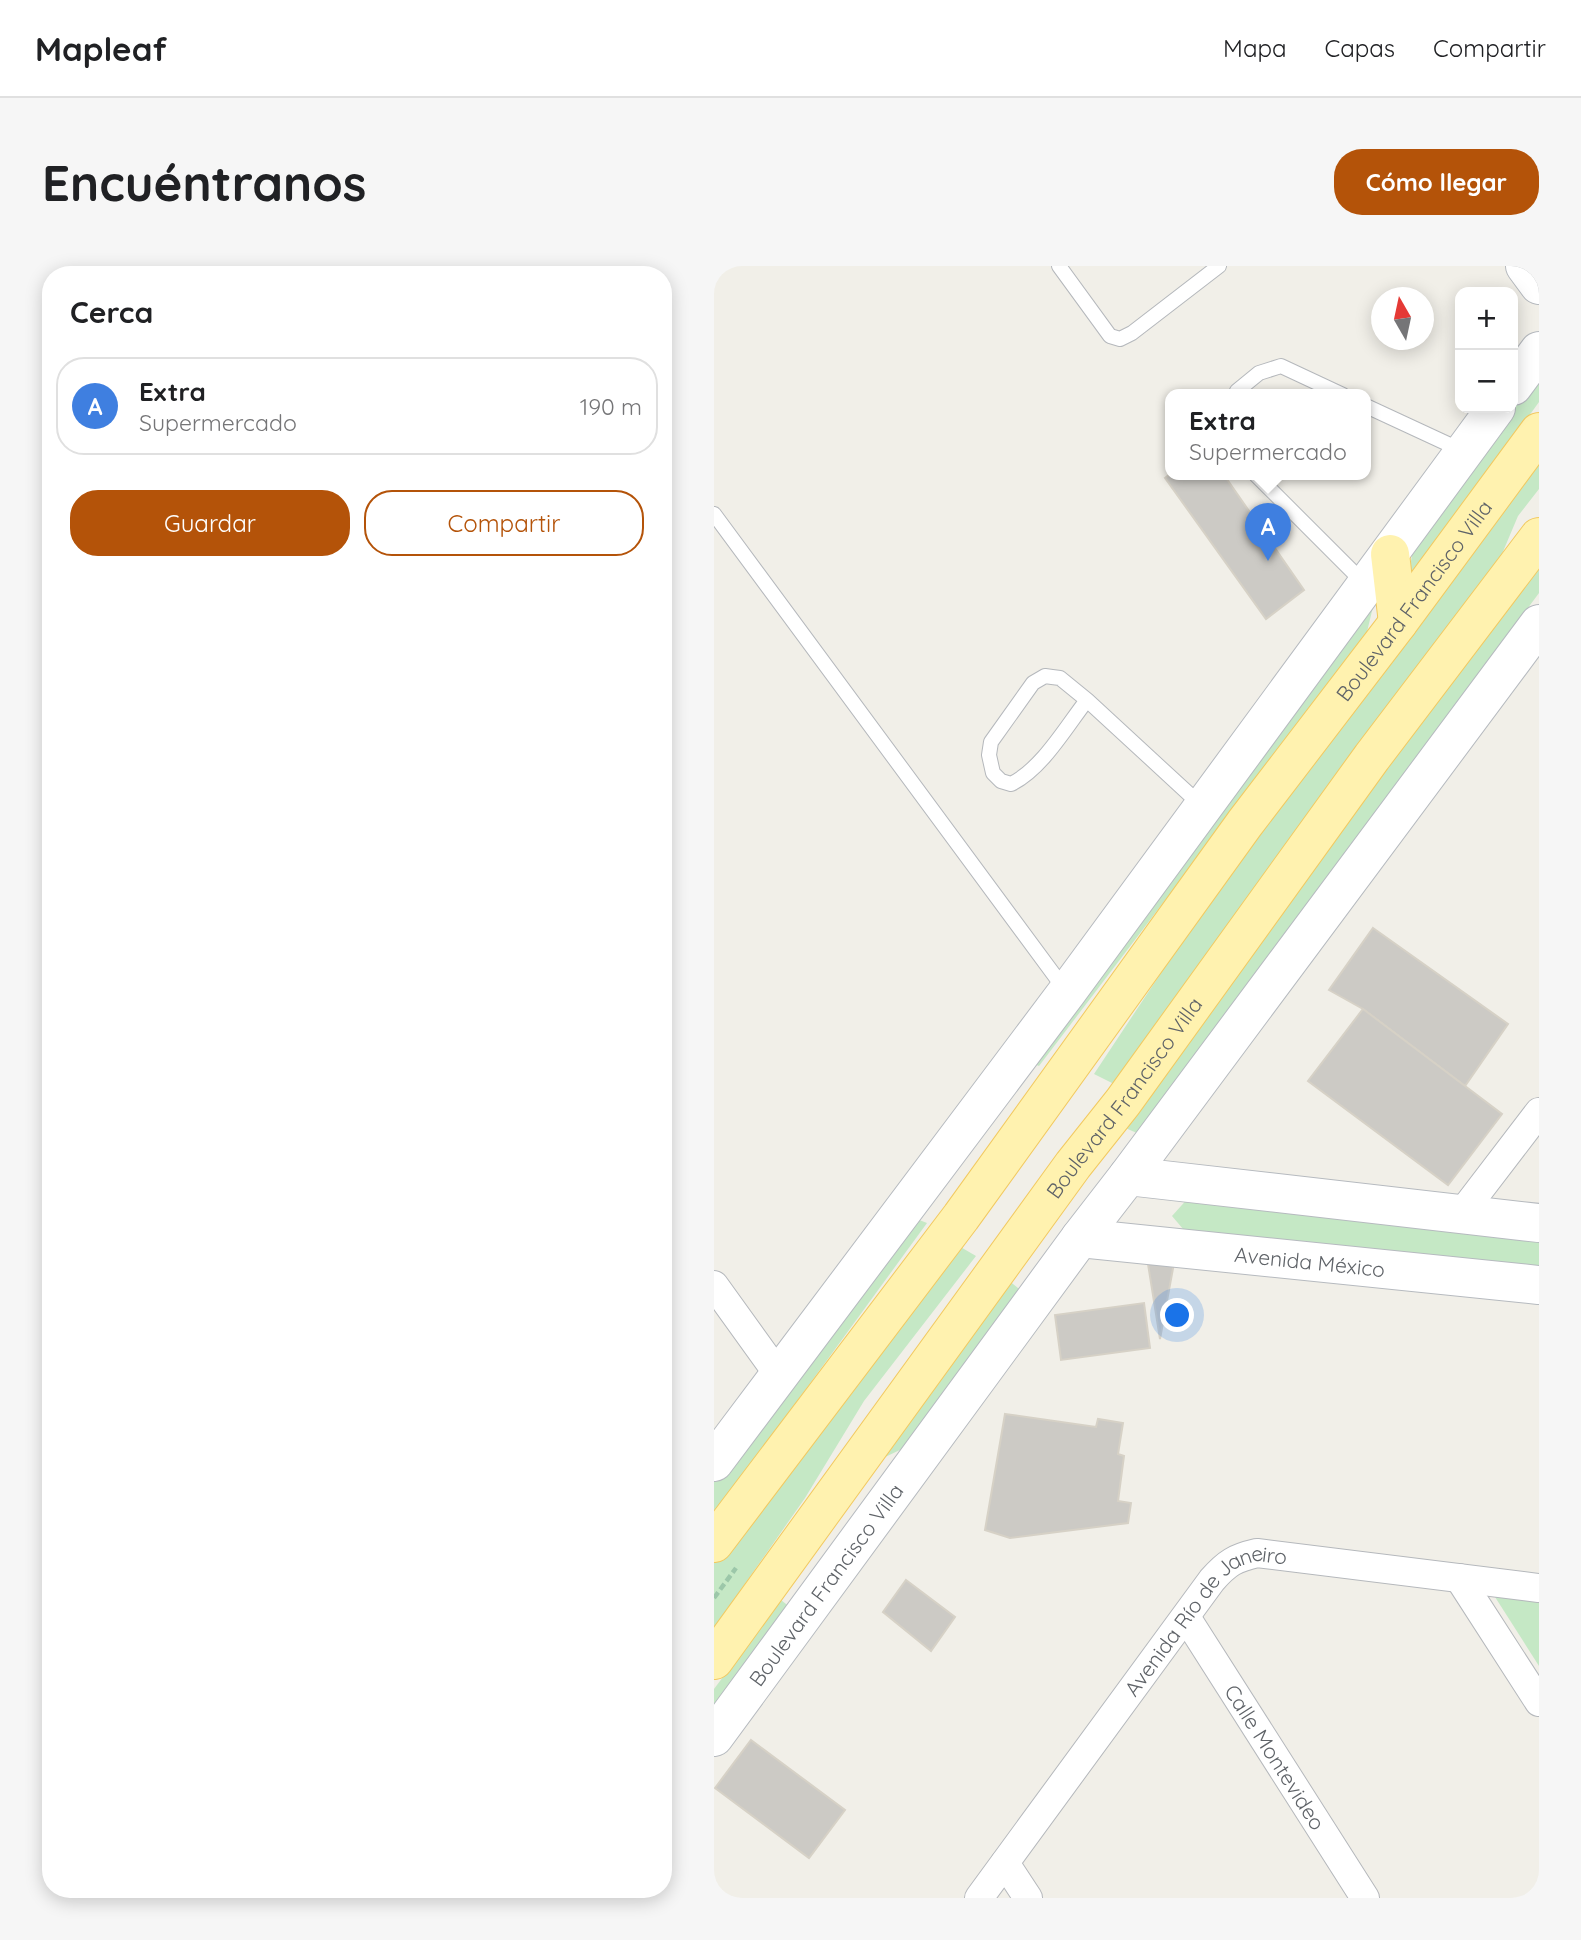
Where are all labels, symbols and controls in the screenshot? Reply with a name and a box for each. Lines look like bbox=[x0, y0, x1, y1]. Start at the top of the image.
text: Mapleaf bbox=[35, 28, 167, 69]
text: Mapa bbox=[1223, 33, 1287, 63]
text: Capas bbox=[1325, 33, 1395, 63]
text: Compartir bbox=[1433, 33, 1546, 63]
button: Cómo llegar bbox=[1334, 149, 1539, 215]
text: Encuéntranos bbox=[42, 152, 366, 213]
north arrow bbox=[1371, 287, 1434, 350]
map controls bbox=[1455, 287, 1518, 413]
button: + bbox=[1455, 287, 1518, 350]
text: Cerca bbox=[70, 293, 153, 331]
button: − bbox=[1455, 350, 1518, 413]
text: Extra bbox=[139, 375, 206, 408]
popup bbox=[1165, 389, 1371, 480]
text: A bbox=[88, 392, 102, 421]
text: 190 m bbox=[580, 392, 642, 421]
text: Extra bbox=[1189, 404, 1256, 437]
text: Supermercado bbox=[139, 408, 297, 437]
text: Supermercado bbox=[1189, 437, 1347, 466]
button: Guardar bbox=[70, 490, 350, 556]
button: Compartir bbox=[364, 490, 644, 556]
street label: Boulevard Francisco Villa bbox=[1330, 495, 1497, 706]
pin: A bbox=[1245, 503, 1291, 561]
street label: Boulevard Francisco Villa bbox=[1040, 992, 1207, 1203]
street label: Avenida México bbox=[1233, 1241, 1386, 1282]
your location bbox=[1160, 1298, 1194, 1332]
street label: Boulevard Francisco Villa bbox=[743, 1478, 909, 1691]
street label: Avenida Río de Janeiro bbox=[1118, 1539, 1289, 1701]
street label: Calle Montevideo bbox=[1219, 1679, 1331, 1835]

